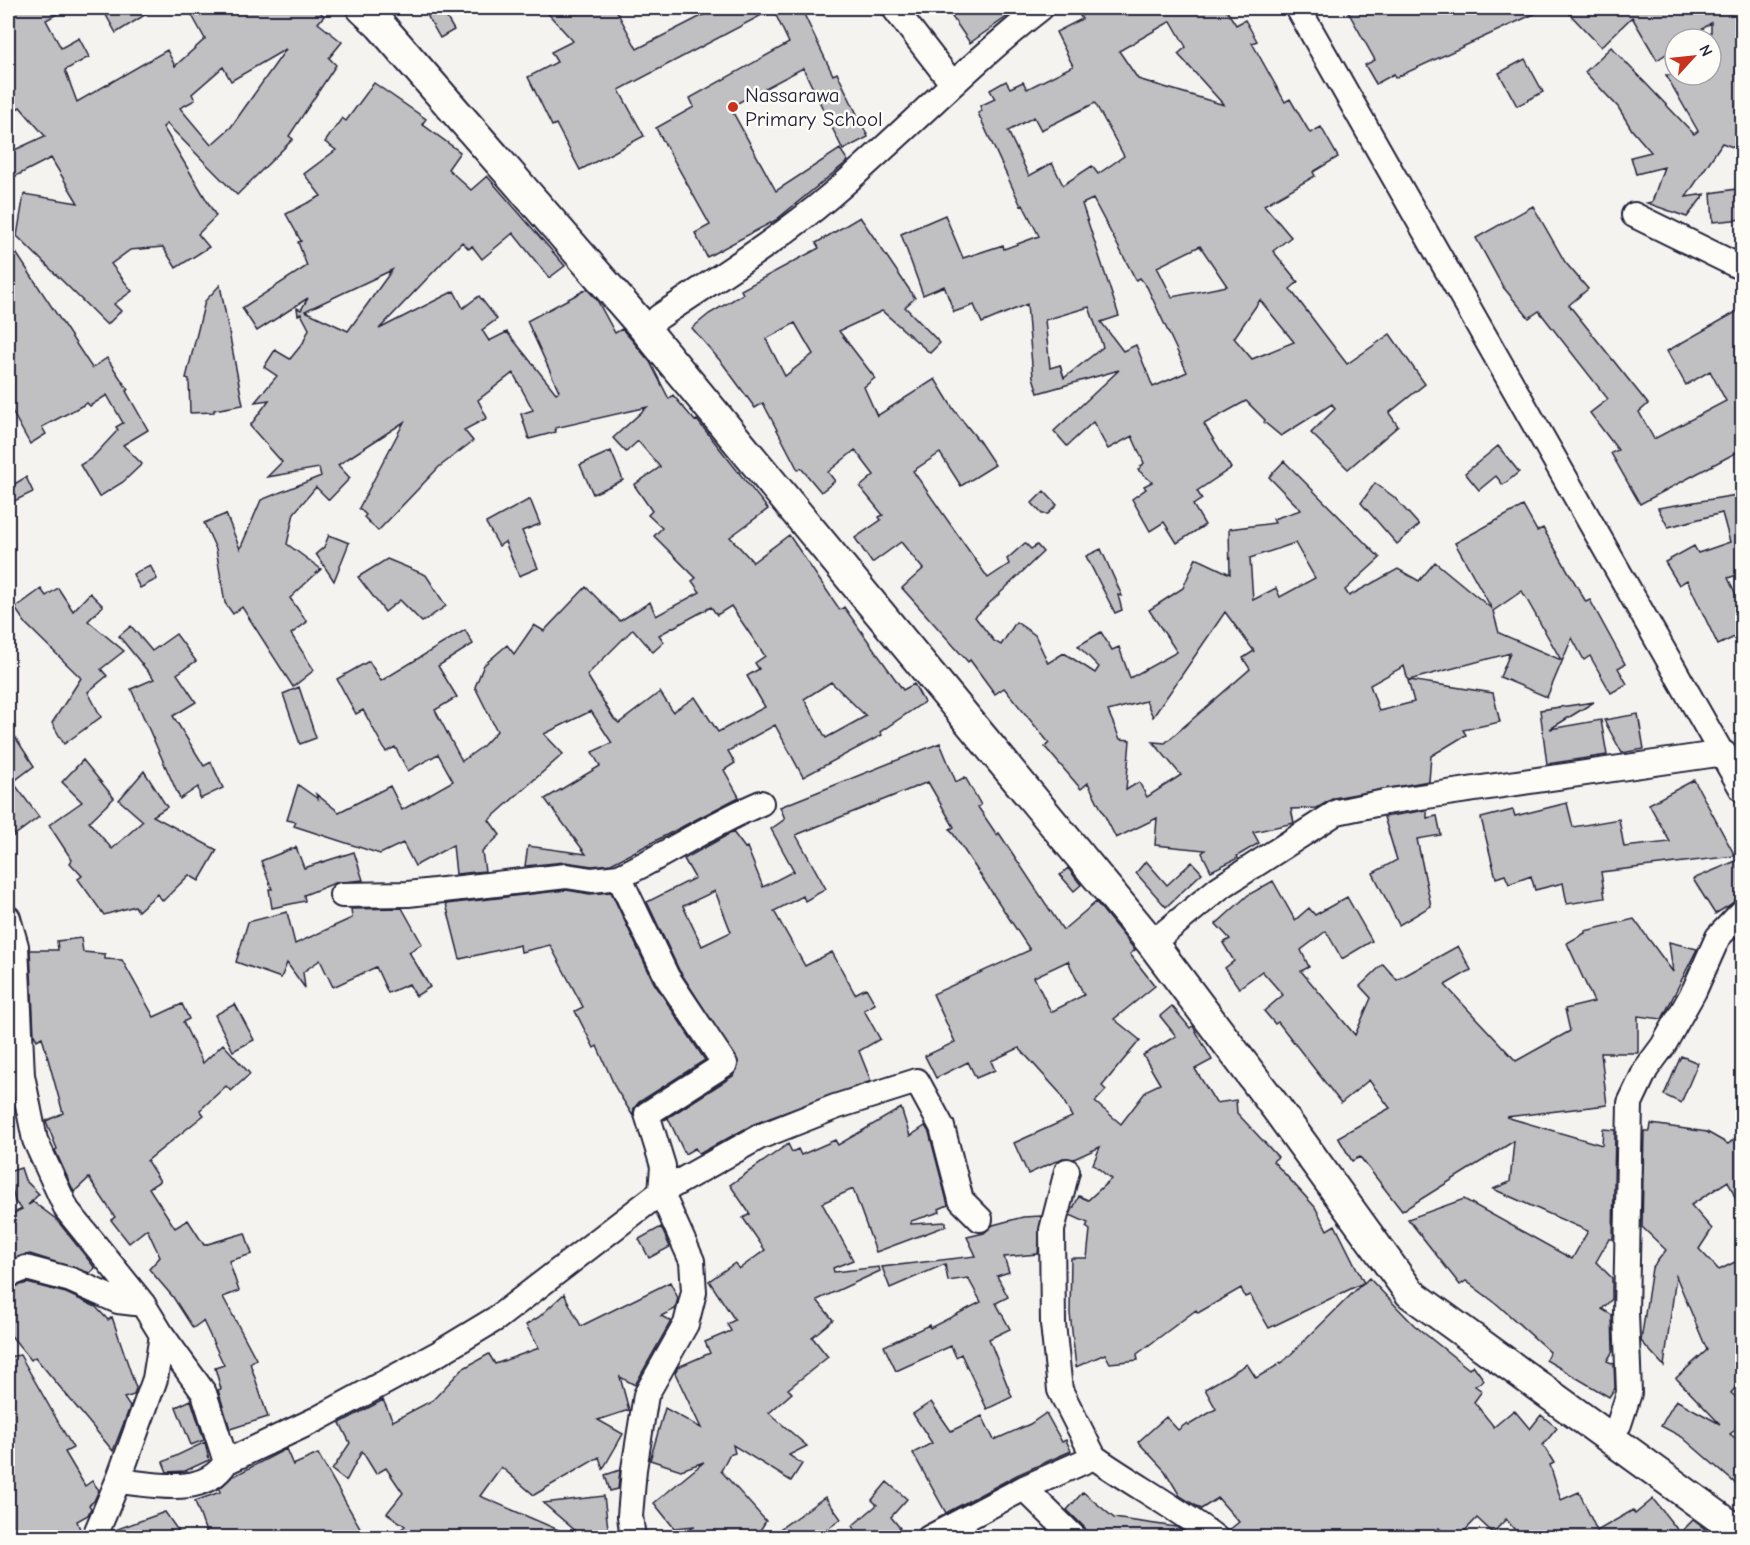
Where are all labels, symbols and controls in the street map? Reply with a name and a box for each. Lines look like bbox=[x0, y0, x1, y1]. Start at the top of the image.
north arrow bbox=[1663, 27, 1723, 87]
text: N bbox=[1695, 42, 1716, 59]
place label: Nassarawa Primary School bbox=[745, 83, 883, 131]
marker: Nassarawa Primary School bbox=[726, 100, 740, 114]

